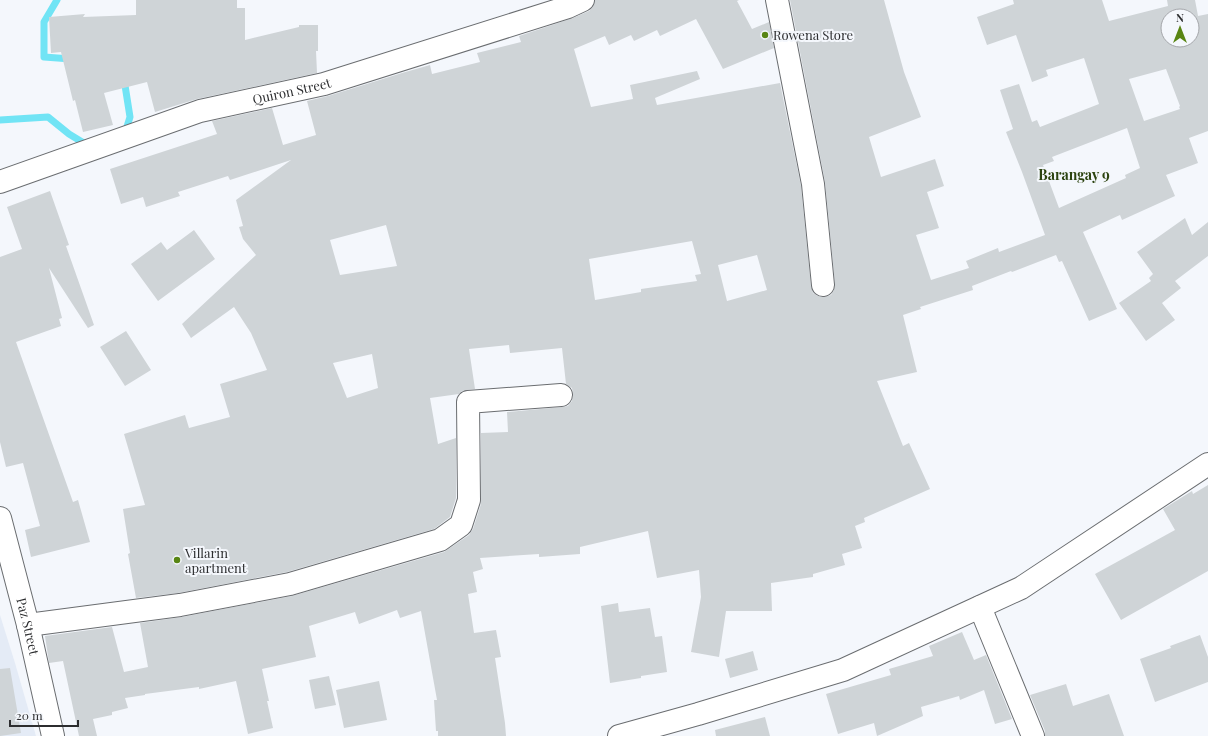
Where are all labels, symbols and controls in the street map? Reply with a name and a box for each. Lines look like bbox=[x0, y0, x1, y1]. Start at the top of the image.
north arrow bbox=[1160, 8, 1200, 48]
text: N bbox=[1176, 10, 1184, 25]
place label: Rowena Store bbox=[773, 26, 854, 43]
marker: Rowena Store bbox=[760, 30, 770, 40]
street label: Quiron Street bbox=[251, 73, 333, 107]
district label: Barangay 9 bbox=[1038, 165, 1110, 184]
place label: Villarin apartment bbox=[184, 544, 247, 576]
marker: Villarin apartment bbox=[172, 555, 182, 565]
street label: Paz Street bbox=[13, 596, 44, 657]
scale bar bbox=[10, 702, 78, 728]
text: 20 m bbox=[16, 707, 43, 723]

